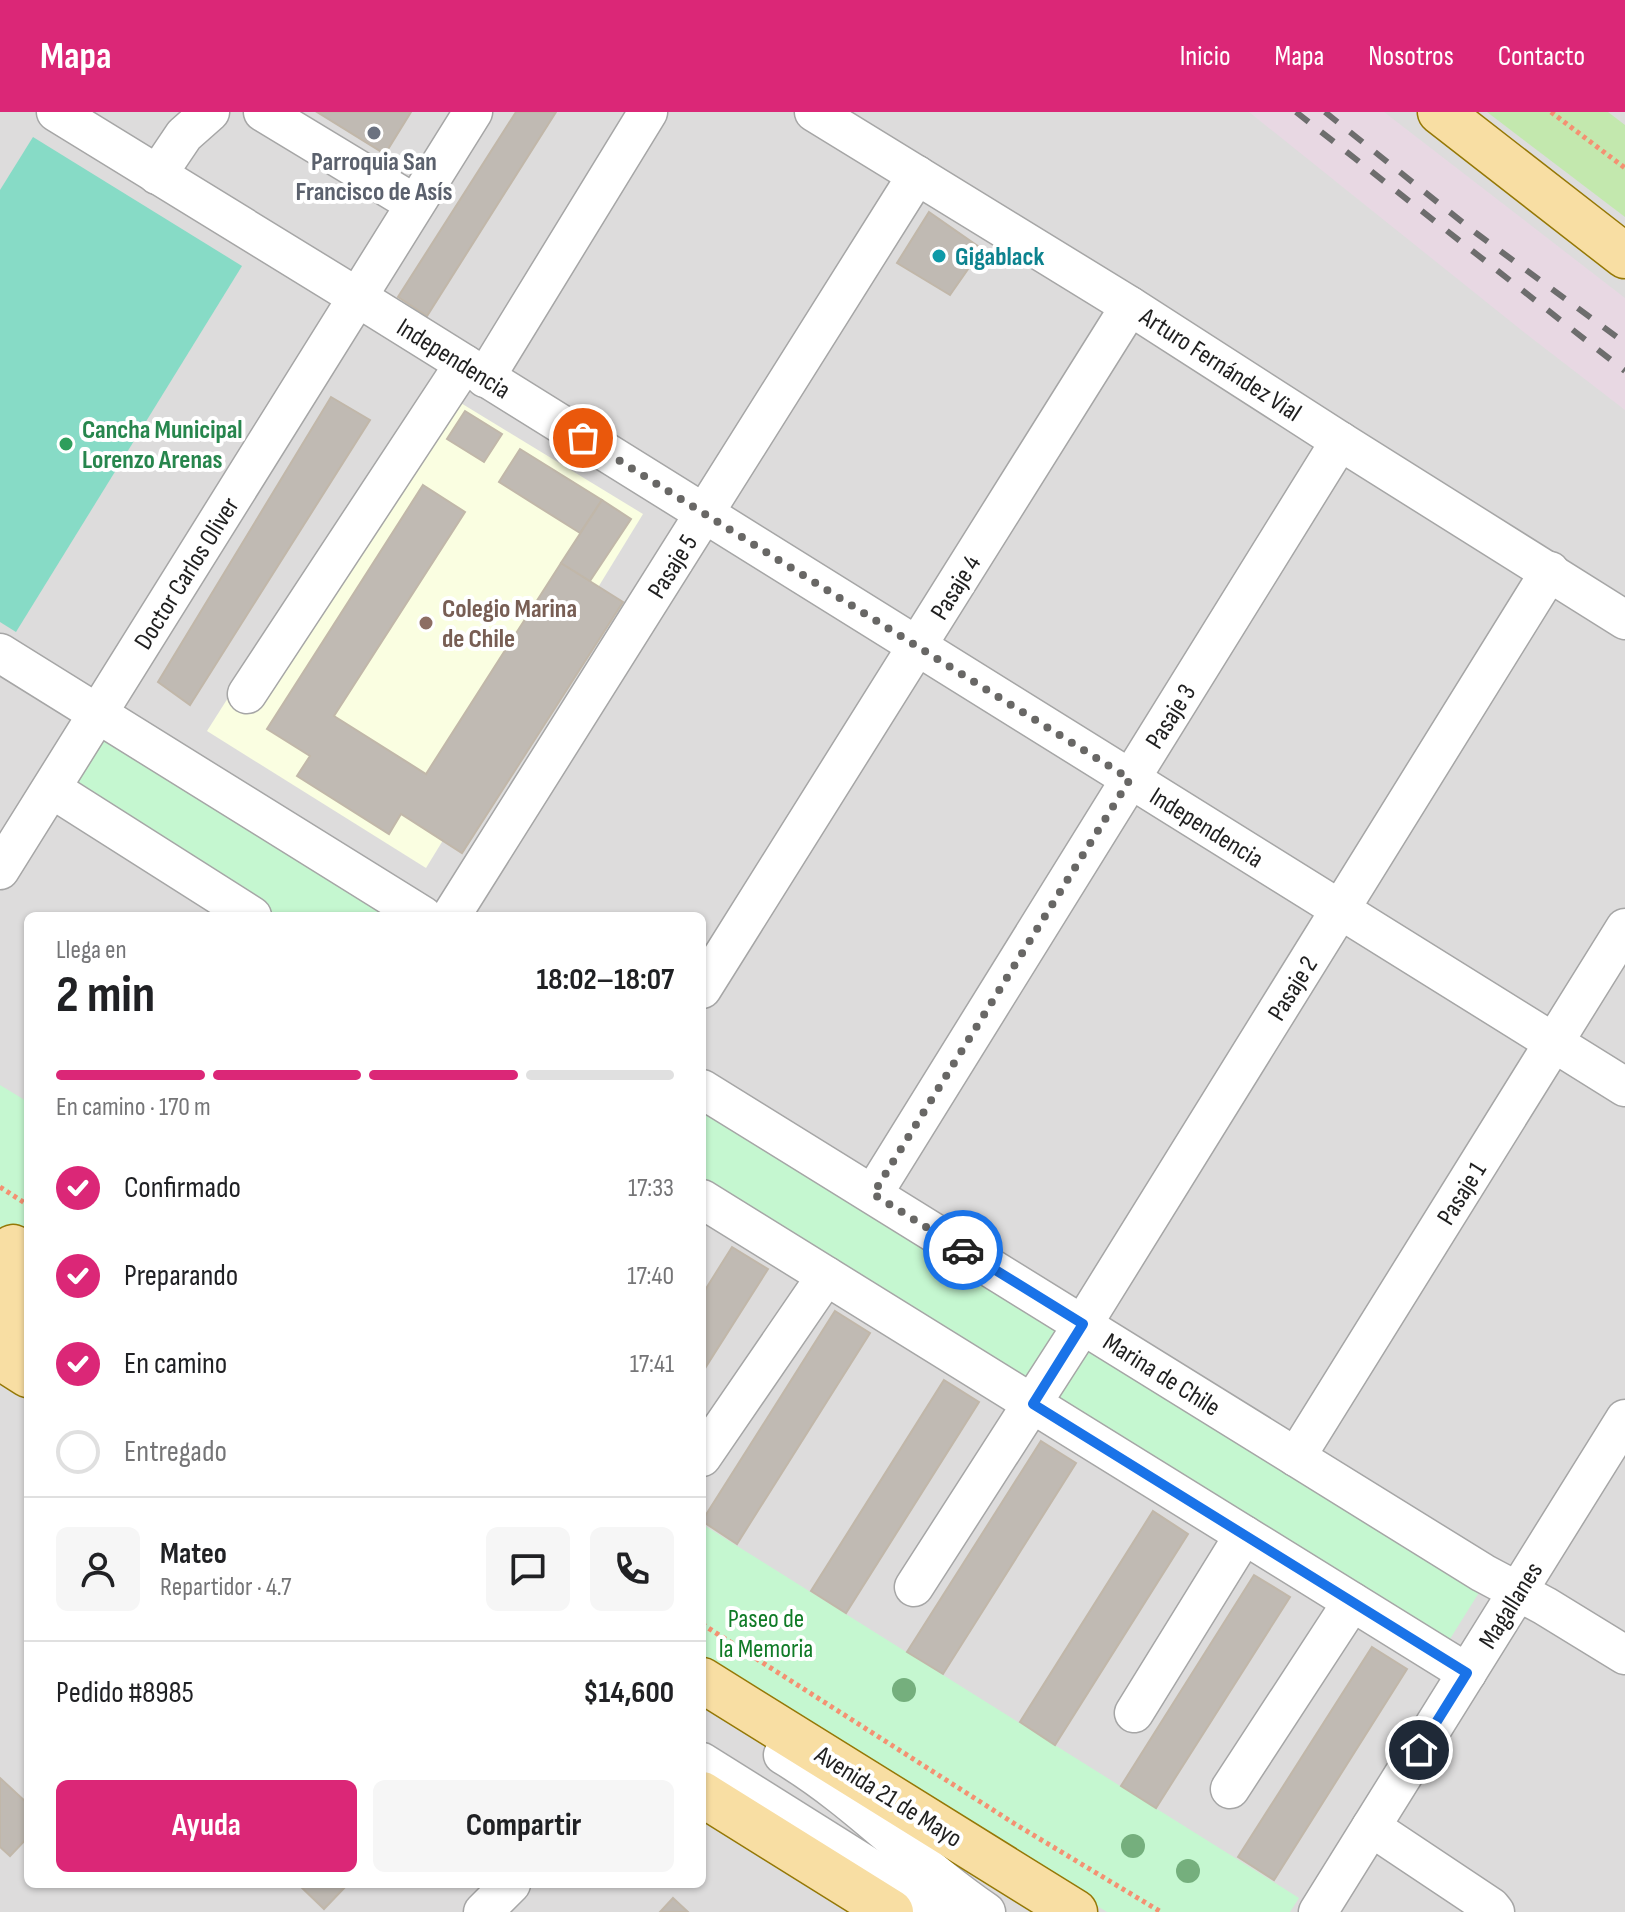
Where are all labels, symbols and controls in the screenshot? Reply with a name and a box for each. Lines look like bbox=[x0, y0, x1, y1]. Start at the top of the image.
text: Mapa bbox=[40, 34, 112, 79]
text: Inicio bbox=[1180, 40, 1231, 73]
text: Mapa bbox=[1275, 40, 1324, 73]
text: Nosotros bbox=[1368, 40, 1454, 73]
text: Contacto bbox=[1498, 40, 1585, 73]
marker: Parroquia San Francisco de Asís bbox=[365, 124, 383, 142]
place label: Parroquia San Francisco de Asís bbox=[295, 147, 453, 208]
place label: Gigablack bbox=[955, 242, 1044, 273]
marker: Gigablack bbox=[930, 247, 948, 265]
street label: Arturo Fernández Vial bbox=[1133, 301, 1307, 429]
street label: Independencia bbox=[391, 312, 516, 406]
pin bbox=[549, 404, 617, 472]
place label: Cancha Municipal Lorenzo Arenas bbox=[82, 415, 243, 476]
icon: bag bbox=[561, 416, 605, 460]
marker: Cancha Municipal Lorenzo Arenas bbox=[57, 435, 75, 453]
street label: Doctor Carlos Oliver bbox=[128, 492, 247, 656]
street label: Pasaje 5 bbox=[642, 529, 705, 605]
street label: Pasaje 4 bbox=[925, 550, 988, 626]
place label: Colegio Marina de Chile bbox=[442, 594, 577, 655]
marker: Colegio Marina de Chile bbox=[417, 614, 435, 632]
street label: Pasaje 3 bbox=[1140, 679, 1203, 755]
street label: Independencia bbox=[1144, 781, 1269, 875]
text: Llega en bbox=[56, 935, 127, 966]
street label: Pasaje 2 bbox=[1262, 951, 1325, 1027]
text: 18:02–18:07 bbox=[537, 962, 674, 998]
text: 2 min bbox=[56, 964, 155, 1027]
text: En camino · 170 m bbox=[56, 1092, 211, 1123]
street label: Pasaje 1 bbox=[1431, 1157, 1493, 1231]
icon: check bbox=[56, 1166, 100, 1210]
text: Confirmado bbox=[124, 1170, 241, 1206]
text: 17:33 bbox=[628, 1173, 674, 1204]
courier bbox=[923, 1210, 1003, 1290]
icon: car bbox=[941, 1228, 985, 1272]
icon: check bbox=[56, 1254, 100, 1298]
text: Preparando bbox=[124, 1258, 238, 1294]
text: 17:40 bbox=[627, 1261, 674, 1292]
street label: Marina de Chile bbox=[1097, 1327, 1226, 1423]
icon: check bbox=[56, 1342, 100, 1386]
text: En camino bbox=[124, 1346, 227, 1382]
text: 17:41 bbox=[630, 1349, 674, 1380]
text: Entregado bbox=[124, 1434, 227, 1470]
button: person bbox=[56, 1527, 140, 1611]
button: chat bbox=[486, 1527, 570, 1611]
button: phone bbox=[590, 1527, 674, 1611]
text: Mateo bbox=[160, 1536, 227, 1572]
street label: Magallanes bbox=[1473, 1557, 1550, 1655]
text: Repartidor · 4.7 bbox=[160, 1572, 291, 1603]
park label: Paseo de la Memoria bbox=[719, 1604, 813, 1665]
text: Pedido #8985 bbox=[56, 1675, 194, 1711]
text: $14,600 bbox=[583, 1675, 674, 1711]
pin bbox=[1385, 1716, 1453, 1784]
icon: home bbox=[1397, 1728, 1441, 1772]
street label: Avenida 21 de Mayo bbox=[808, 1739, 967, 1855]
button: Ayuda bbox=[56, 1780, 357, 1872]
button: Compartir bbox=[373, 1780, 674, 1872]

